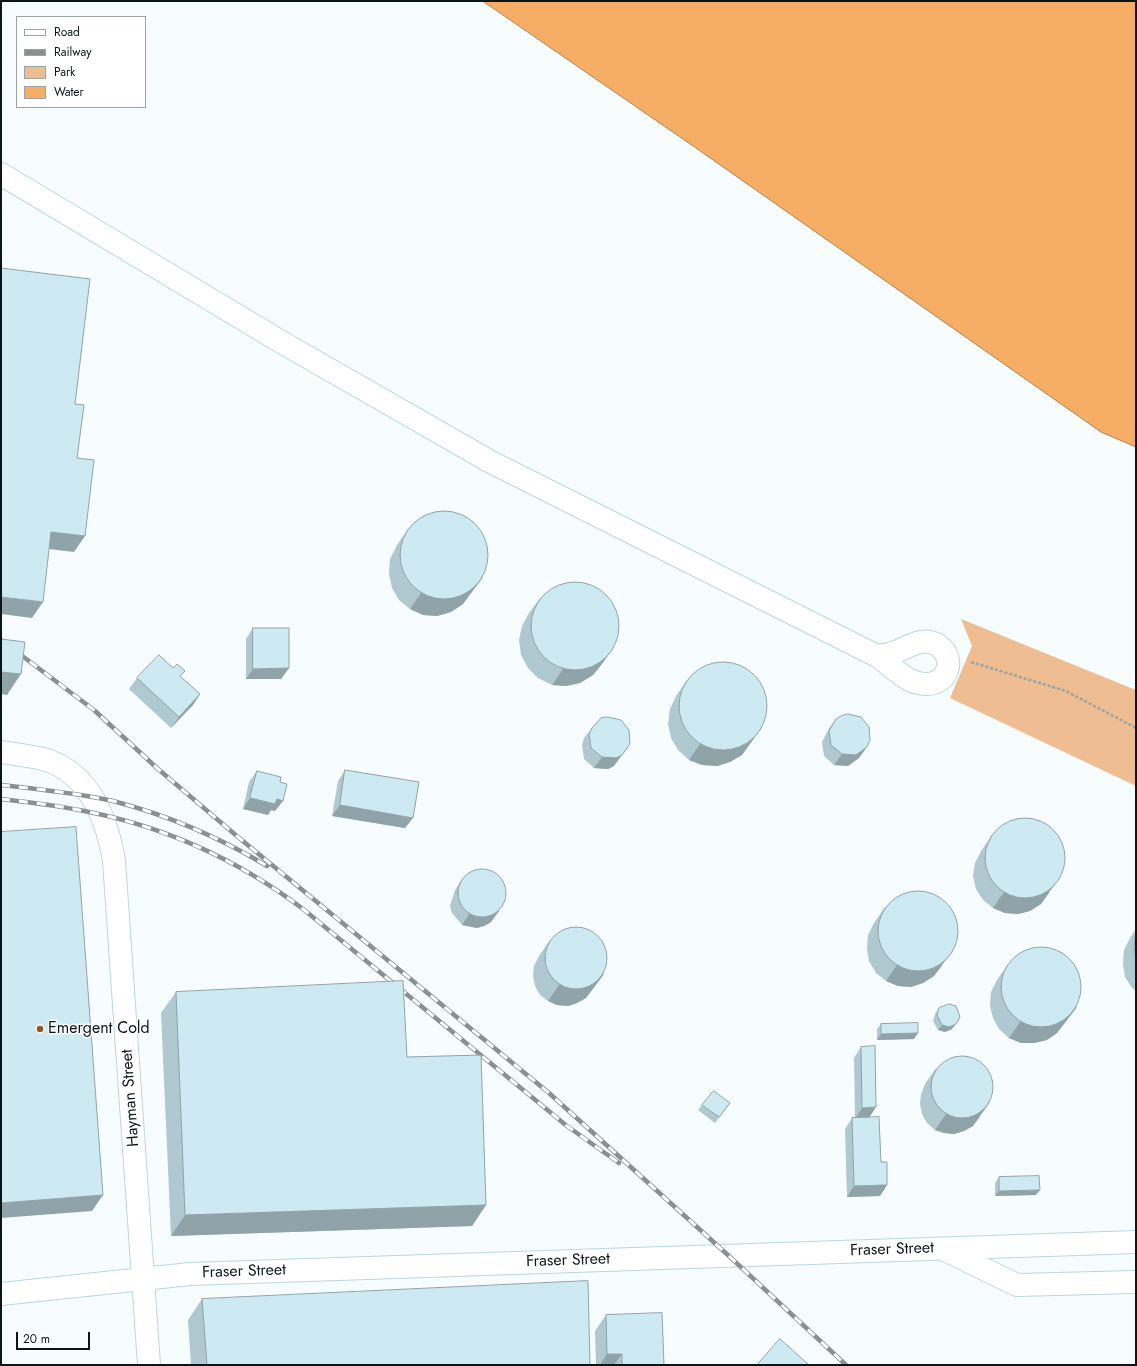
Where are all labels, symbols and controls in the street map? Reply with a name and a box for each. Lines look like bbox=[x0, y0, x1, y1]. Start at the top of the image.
legend bbox=[16, 16, 146, 108]
text: Road bbox=[54, 23, 80, 41]
text: Railway bbox=[54, 43, 92, 61]
text: Park bbox=[54, 63, 75, 81]
text: Water bbox=[54, 83, 84, 101]
place label: Emergent Cold bbox=[48, 1019, 150, 1039]
marker: Emergent Cold bbox=[35, 1024, 45, 1034]
street label: Hayman Street bbox=[118, 1049, 144, 1147]
street label: Fraser Street bbox=[850, 1239, 934, 1261]
street label: Fraser Street bbox=[526, 1250, 610, 1272]
street label: Fraser Street bbox=[202, 1261, 286, 1283]
scale bar bbox=[18, 1324, 92, 1350]
text: 20 m bbox=[23, 1330, 50, 1348]

